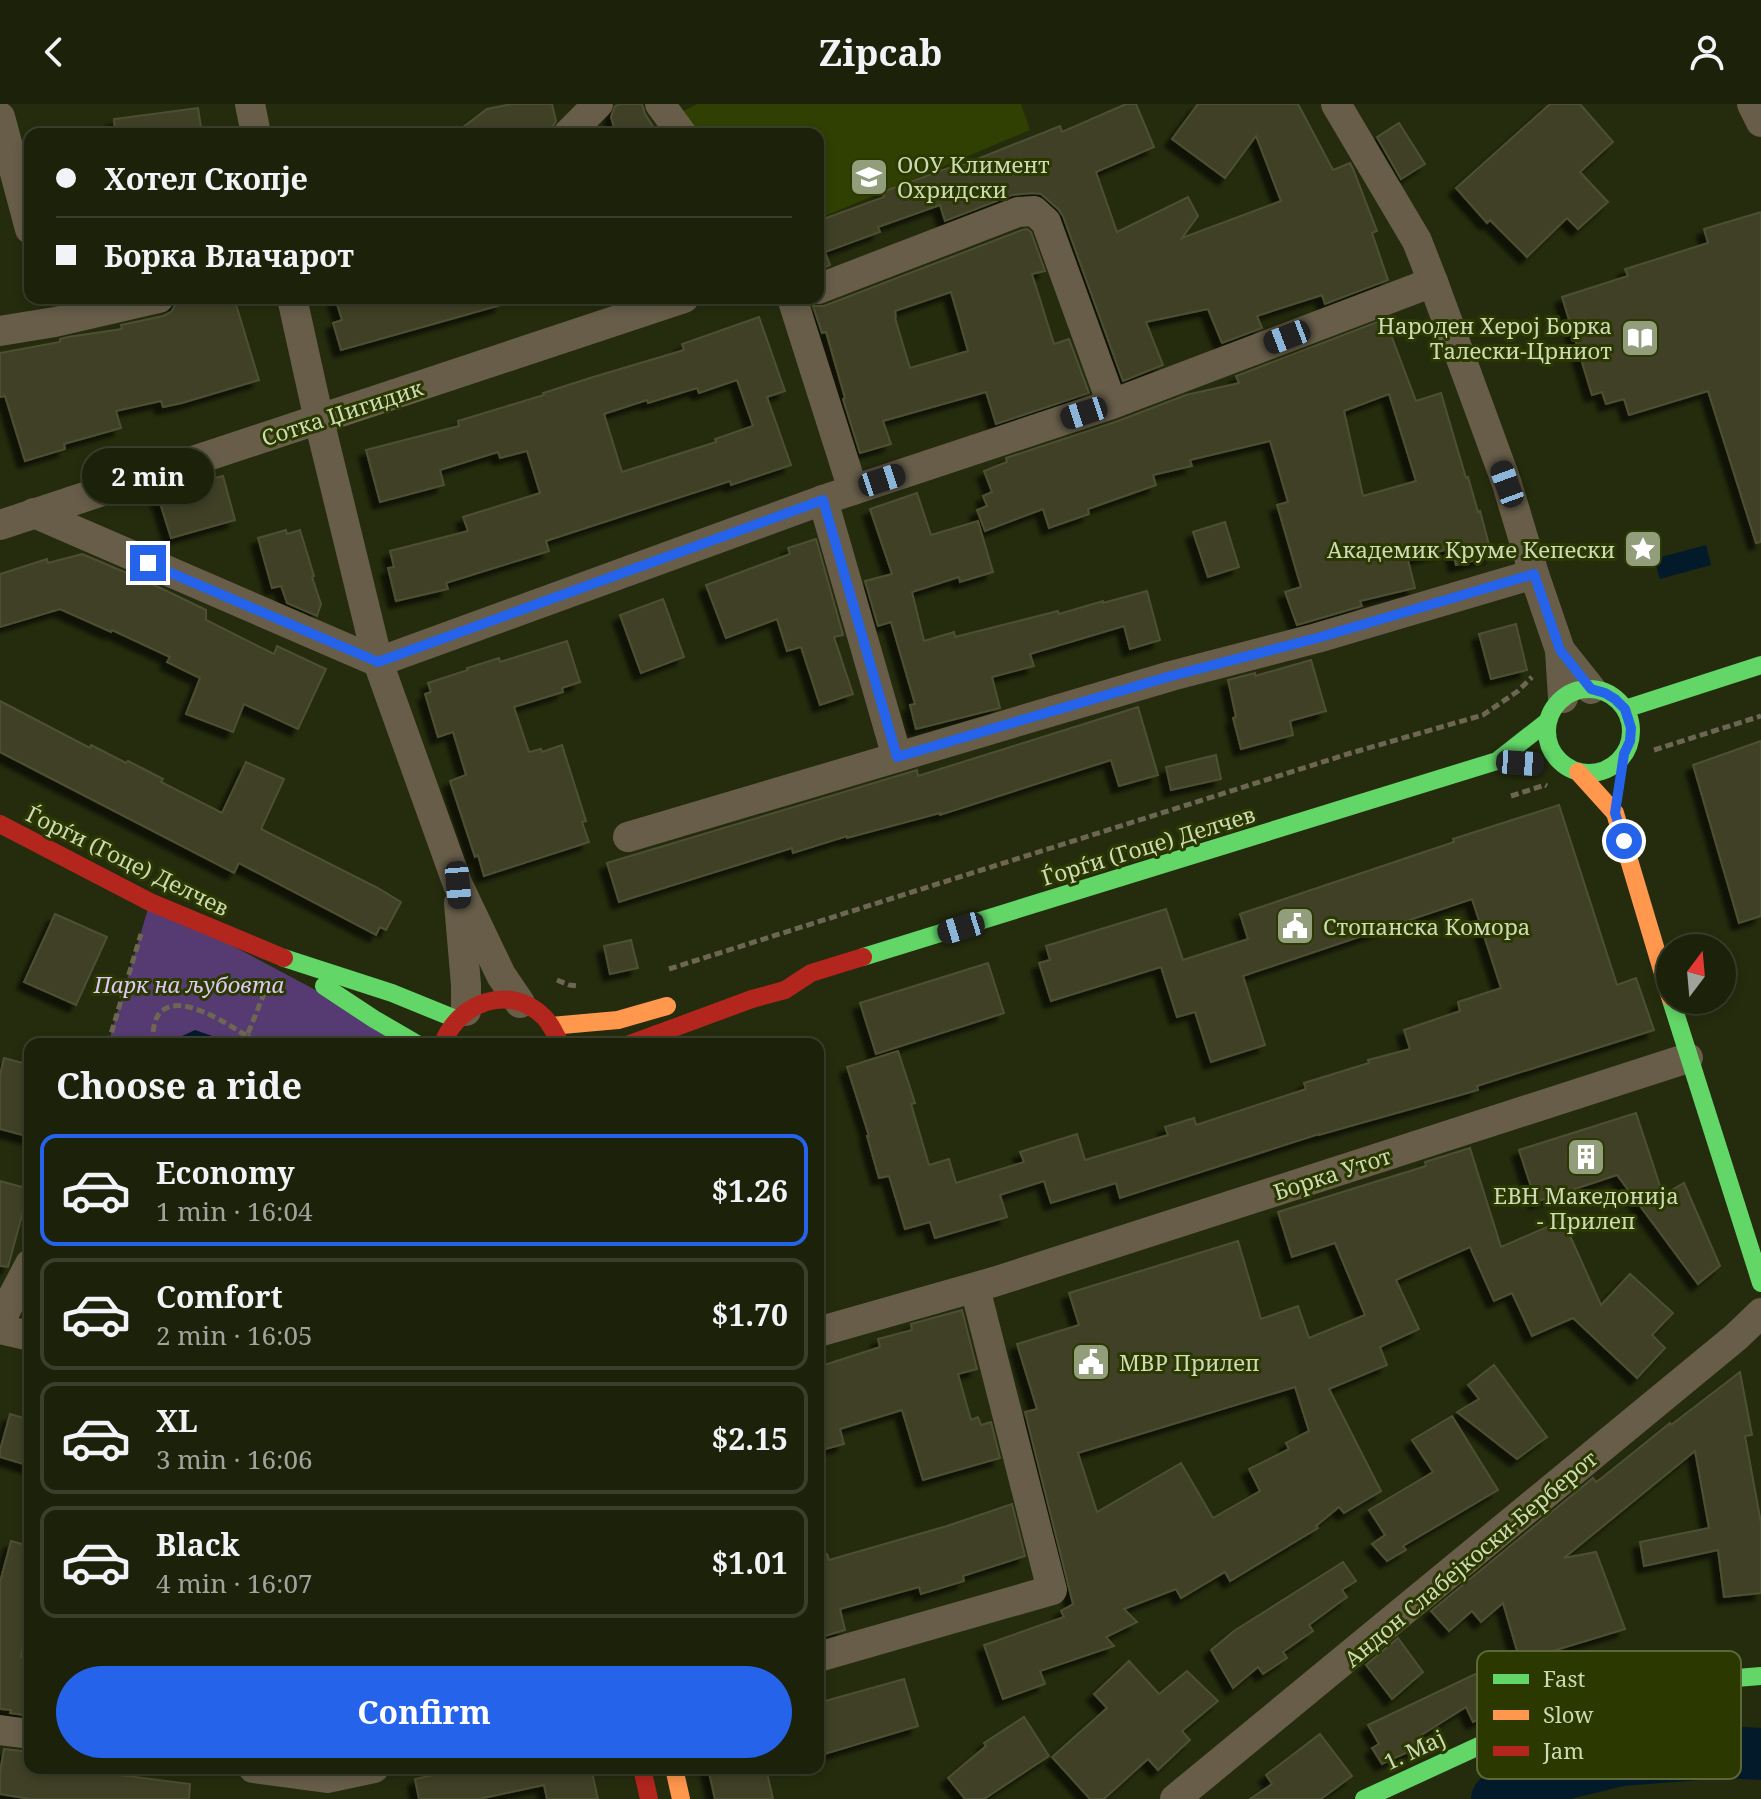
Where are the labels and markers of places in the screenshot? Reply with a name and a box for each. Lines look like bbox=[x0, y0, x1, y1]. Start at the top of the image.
place label: ООУ Климент Охридски bbox=[897, 149, 1050, 204]
school or university icon: ООУ Климент Охридски bbox=[848, 156, 890, 198]
place label: Народен Херој Борка Талески-Црниот bbox=[1377, 310, 1612, 365]
library icon: Народен Херој Борка Талески-Црниот bbox=[1619, 317, 1661, 359]
place icon: Академик Круме Кепески bbox=[1622, 528, 1664, 570]
place label: Академик Круме Кепески bbox=[1327, 534, 1615, 564]
public building icon: Стопанска Комора bbox=[1274, 905, 1316, 947]
place label: Стопанска Комора bbox=[1323, 911, 1530, 941]
building icon: ЕВН Македонија - Прилеп bbox=[1565, 1136, 1607, 1178]
place label: ЕВН Македонија - Прилеп bbox=[1493, 1180, 1679, 1235]
public building icon: МВР Прилеп bbox=[1070, 1341, 1112, 1383]
place label: МВР Прилеп bbox=[1119, 1347, 1260, 1377]

